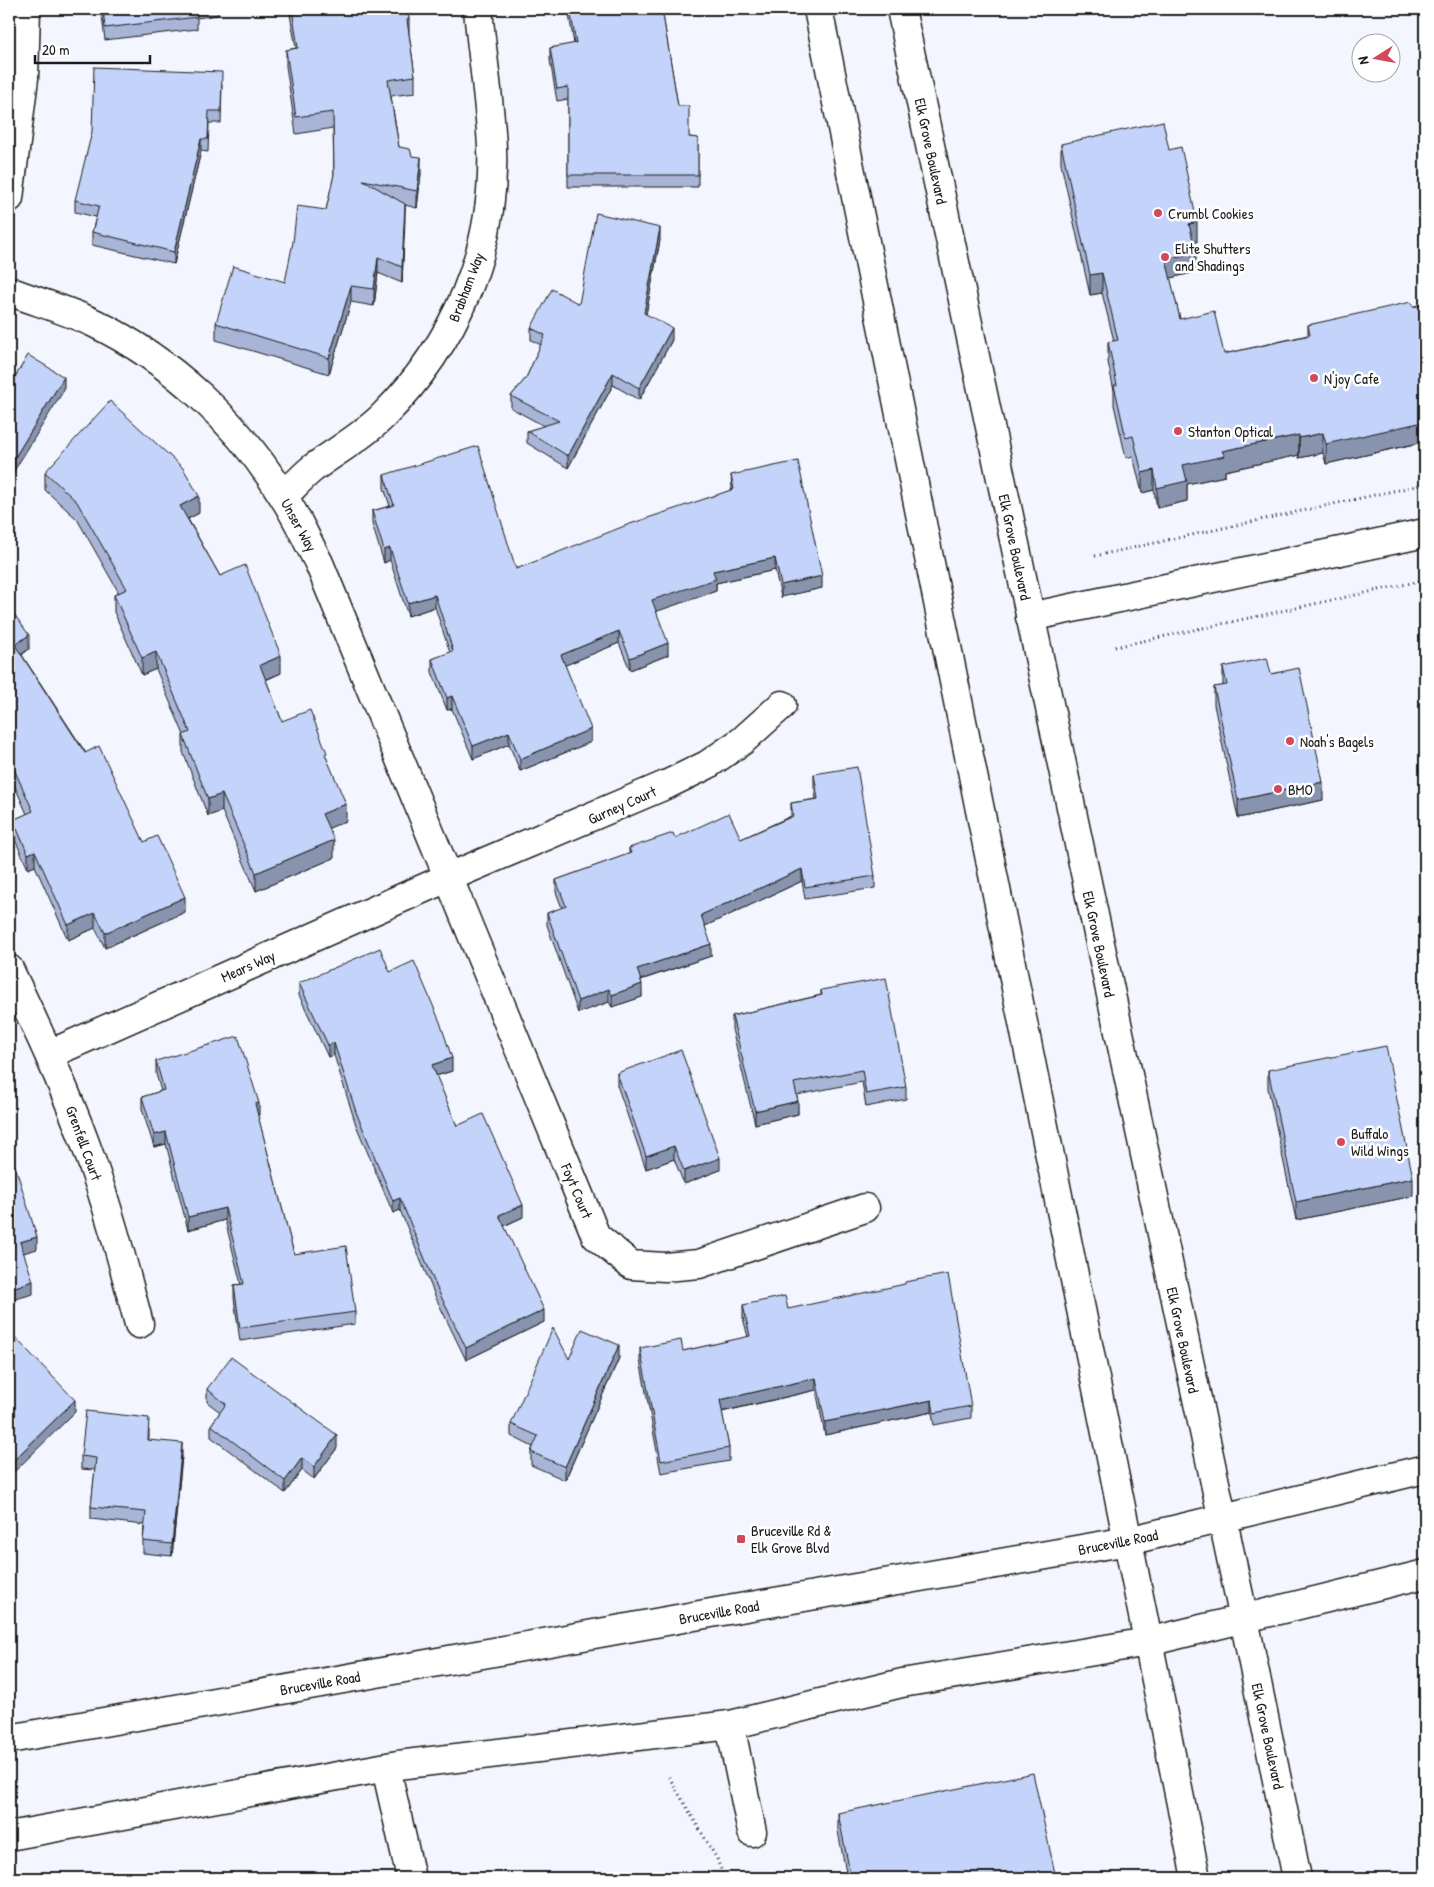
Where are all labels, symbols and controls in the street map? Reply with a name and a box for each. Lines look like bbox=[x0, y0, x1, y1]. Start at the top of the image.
scale bar bbox=[35, 32, 150, 64]
north arrow bbox=[1352, 32, 1402, 82]
text: 20 m bbox=[42, 39, 69, 60]
text: N bbox=[1353, 55, 1373, 66]
street label: Elk Grove Boulevard bbox=[910, 96, 953, 206]
place label: Crumbl Cookies bbox=[1168, 203, 1254, 224]
marker: Crumbl Cookies bbox=[1152, 207, 1164, 219]
place label: Elite Shutters and Shadings bbox=[1175, 238, 1251, 276]
street label: Brabham Way bbox=[443, 249, 489, 325]
marker: Elite Shutters and Shadings bbox=[1159, 251, 1171, 263]
place label: N'joy Cafe bbox=[1324, 368, 1379, 389]
marker: N'joy Cafe bbox=[1308, 372, 1320, 384]
place label: Stanton Optical bbox=[1188, 421, 1273, 442]
marker: Stanton Optical bbox=[1172, 425, 1184, 437]
street label: Elk Grove Boulevard bbox=[994, 492, 1037, 602]
street label: Unser Way bbox=[276, 495, 322, 555]
place label: Noah's Bagels bbox=[1300, 731, 1374, 752]
marker: Noah's Bagels bbox=[1284, 735, 1296, 747]
place label: BMO bbox=[1288, 779, 1313, 800]
street label: Gurney Court bbox=[585, 780, 660, 829]
marker: BMO bbox=[1272, 783, 1284, 795]
street label: Elk Grove Boulevard bbox=[1078, 889, 1121, 999]
street label: Mears Way bbox=[218, 945, 278, 987]
street label: Grenfell Court bbox=[61, 1103, 108, 1184]
place label: Buffalo Wild Wings bbox=[1351, 1123, 1409, 1161]
marker: Buffalo Wild Wings bbox=[1335, 1136, 1347, 1148]
street label: Foyt Court bbox=[556, 1159, 598, 1222]
street label: Elk Grove Boulevard bbox=[1162, 1285, 1205, 1395]
place label: Bruceville Rd & Elk Grove Blvd bbox=[751, 1520, 832, 1558]
street label: Bruceville Road bbox=[1076, 1524, 1160, 1560]
marker: Bruceville Rd & Elk Grove Blvd bbox=[735, 1533, 747, 1545]
street label: Bruceville Road bbox=[677, 1595, 761, 1629]
street label: Bruceville Road bbox=[278, 1666, 362, 1700]
street label: Elk Grove Boulevard bbox=[1247, 1681, 1290, 1791]

